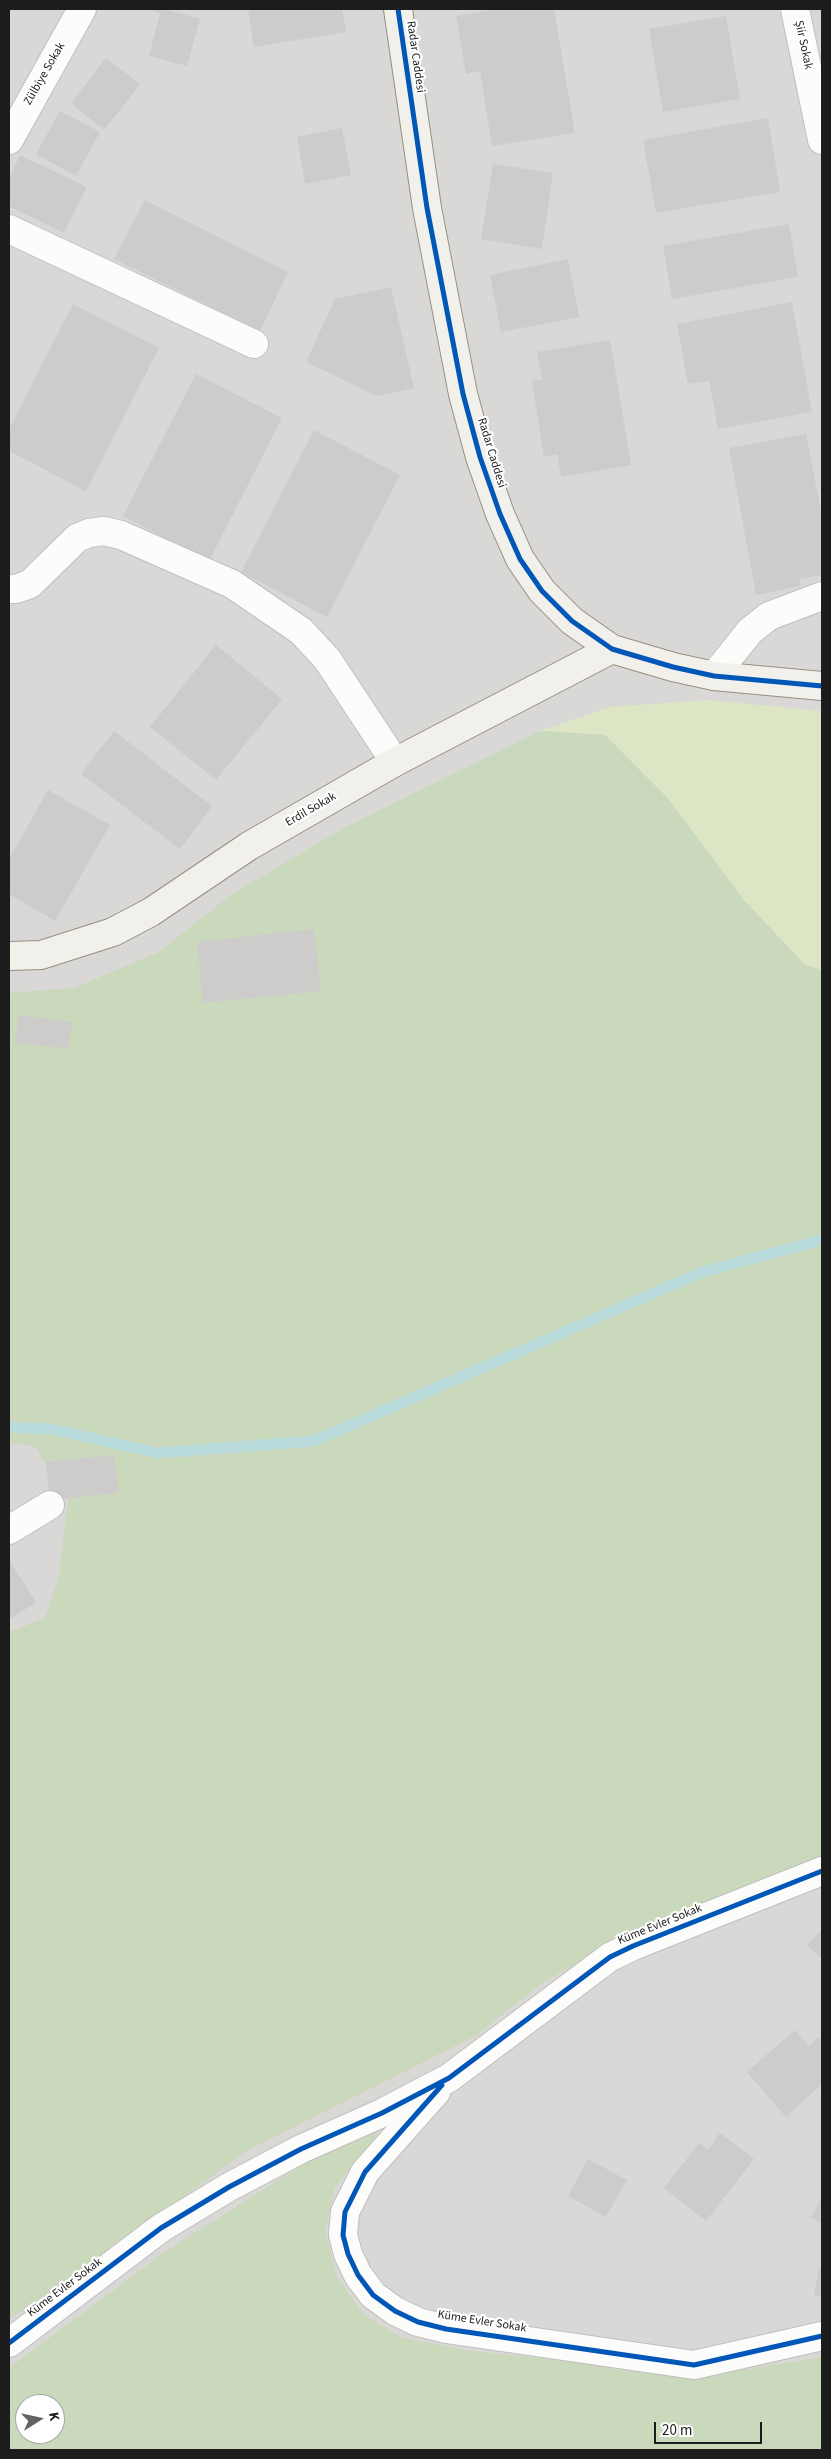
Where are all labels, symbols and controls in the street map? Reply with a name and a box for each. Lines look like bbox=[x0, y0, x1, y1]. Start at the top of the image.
street label: Şiir Sokak bbox=[791, 19, 815, 71]
street label: Radar Caddesi bbox=[403, 20, 427, 94]
street label: Zülbiye Sokak bbox=[21, 40, 69, 108]
street label: Radar Caddesi bbox=[474, 416, 508, 490]
street label: Erdil Sokak bbox=[283, 790, 339, 830]
street label: Küme Evler Sokak bbox=[616, 1902, 704, 1948]
street label: Küme Evler Sokak bbox=[25, 2255, 105, 2321]
street label: Küme Evler Sokak bbox=[437, 2308, 527, 2336]
north arrow bbox=[15, 2394, 65, 2444]
text: K bbox=[43, 2411, 64, 2423]
scale bar bbox=[656, 2412, 764, 2444]
text: 20 m bbox=[662, 2420, 692, 2441]

